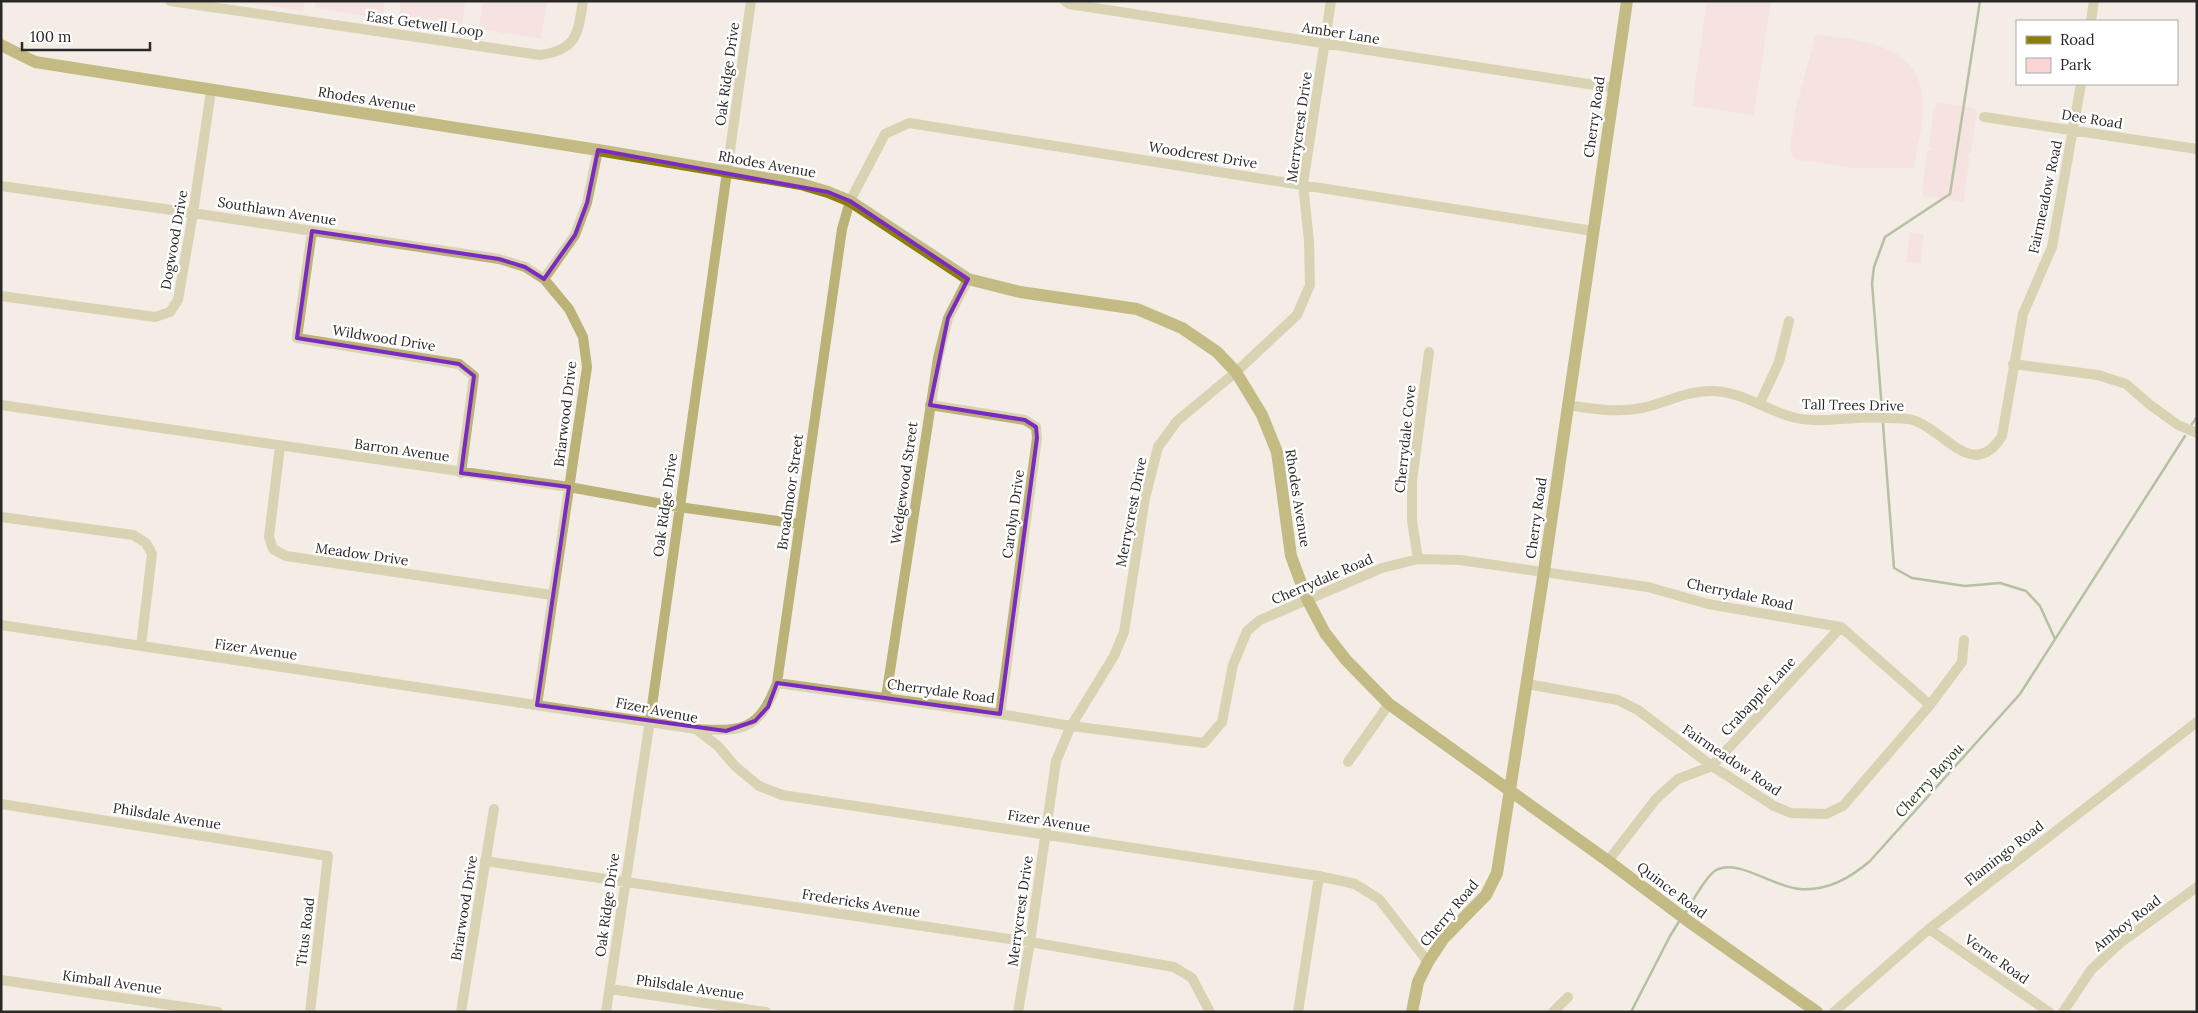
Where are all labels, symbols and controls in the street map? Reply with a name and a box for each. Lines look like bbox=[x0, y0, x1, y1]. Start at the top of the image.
street label: East Getwell Loop bbox=[365, 7, 485, 41]
street label: Amber Lane bbox=[1300, 18, 1382, 48]
scale bar bbox=[22, 20, 150, 52]
legend bbox=[2016, 20, 2178, 85]
street label: Oak Ridge Drive bbox=[711, 21, 743, 127]
text: 100 m bbox=[30, 27, 71, 46]
text: Road bbox=[2060, 30, 2095, 49]
text: Park bbox=[2060, 55, 2091, 74]
street label: Merrycrest Drive bbox=[1282, 70, 1316, 183]
street label: Cherry Road bbox=[1579, 75, 1609, 159]
street label: Rhodes Avenue bbox=[317, 82, 418, 116]
street label: Dee Road bbox=[2060, 105, 2124, 133]
street label: Woodcrest Drive bbox=[1147, 138, 1259, 173]
street label: Fairmeadow Road bbox=[2024, 139, 2066, 255]
street label: Rhodes Avenue bbox=[717, 147, 818, 182]
street label: Dogwood Drive bbox=[156, 188, 192, 291]
street label: Southlawn Avenue bbox=[216, 193, 338, 229]
street label: Wildwood Drive bbox=[331, 321, 437, 355]
street label: Briarwood Drive bbox=[550, 360, 580, 468]
street label: Cherrydale Cove bbox=[1390, 384, 1420, 494]
street label: Tall Trees Drive bbox=[1802, 395, 1905, 415]
street label: Wedgewood Street bbox=[886, 420, 922, 545]
street label: Broadmoor Street bbox=[773, 432, 807, 551]
street label: Barron Avenue bbox=[353, 434, 451, 466]
street label: Rhodes Avenue bbox=[1281, 448, 1315, 549]
street label: Oak Ridge Drive bbox=[649, 452, 681, 558]
street label: Merrycrest Drive bbox=[1112, 455, 1151, 568]
street label: Carolyn Drive bbox=[998, 468, 1028, 560]
street label: Cherry Road bbox=[1521, 476, 1551, 560]
street label: Meadow Drive bbox=[314, 539, 410, 570]
street label: Cherrydale Road bbox=[1269, 550, 1375, 608]
street label: Cherrydale Road bbox=[1685, 574, 1795, 614]
street label: Fizer Avenue bbox=[213, 634, 299, 664]
street label: Crabapple Lane bbox=[1717, 652, 1800, 739]
street label: Cherrydale Road bbox=[886, 675, 996, 707]
street label: Fizer Avenue bbox=[614, 693, 700, 727]
street label: Fairmeadow Road bbox=[1679, 720, 1785, 800]
water label: Cherry Bayou bbox=[1891, 739, 1967, 821]
street label: Philsdale Avenue bbox=[112, 799, 223, 833]
street label: Fizer Avenue bbox=[1006, 806, 1092, 836]
street label: Flamingo Road bbox=[1961, 816, 2047, 890]
street label: Oak Ridge Drive bbox=[591, 852, 623, 958]
street label: Briarwood Drive bbox=[447, 854, 481, 962]
street label: Merrycrest Drive bbox=[1003, 854, 1037, 967]
street label: Quince Road bbox=[1633, 858, 1711, 922]
street label: Cherry Road bbox=[1416, 876, 1482, 950]
street label: Fredericks Avenue bbox=[801, 885, 922, 921]
street label: Amboy Road bbox=[2089, 891, 2164, 956]
street label: Titus Road bbox=[292, 896, 318, 968]
street label: Verne Road bbox=[1961, 930, 2033, 988]
street label: Kimball Avenue bbox=[61, 966, 163, 998]
street label: Philsdale Avenue bbox=[635, 970, 746, 1004]

